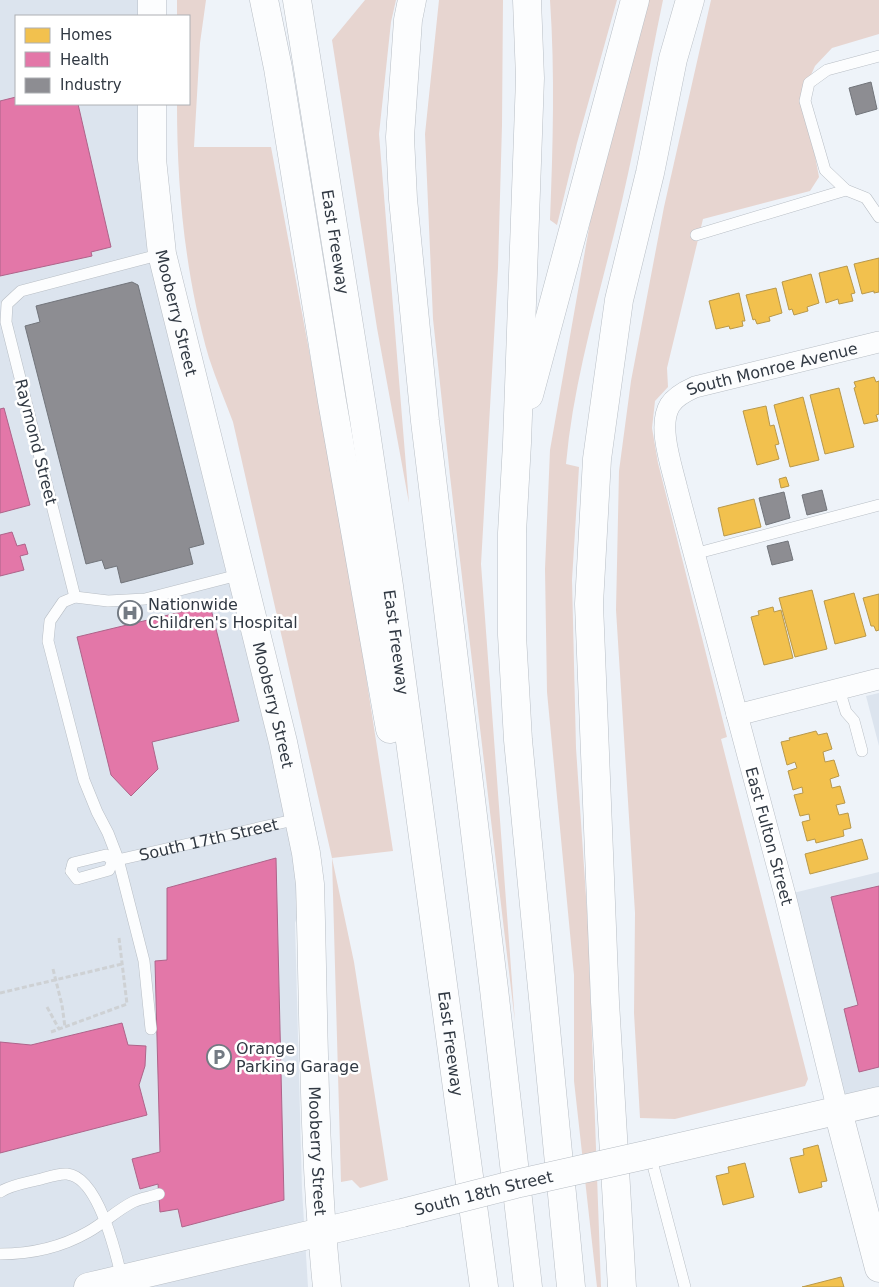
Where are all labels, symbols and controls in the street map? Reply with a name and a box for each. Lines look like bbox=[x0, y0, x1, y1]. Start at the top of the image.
legend bbox=[15, 15, 190, 105]
text: Homes bbox=[60, 26, 112, 44]
text: Health bbox=[60, 51, 109, 69]
text: Industry bbox=[60, 76, 122, 94]
street label: East Freeway bbox=[318, 188, 353, 296]
street label: Mooberry Street bbox=[152, 248, 201, 378]
street label: South Monroe Avenue bbox=[683, 338, 860, 399]
street label: Raymond Street bbox=[11, 377, 61, 507]
street label: East Freeway bbox=[380, 589, 413, 696]
place label: Nationwide Children's Hospital bbox=[148, 595, 298, 632]
hospital icon: Nationwide Children's Hospital bbox=[117, 600, 143, 626]
street label: Mooberry Street bbox=[249, 640, 298, 770]
street label: East Fulton Street bbox=[741, 765, 797, 907]
street label: South 17th Street bbox=[137, 814, 280, 864]
street label: East Freeway bbox=[434, 990, 468, 1097]
place label: Orange Parking Garage bbox=[236, 1039, 359, 1076]
parking icon: Orange Parking Garage bbox=[206, 1044, 232, 1070]
street label: Mooberry Street bbox=[305, 1086, 330, 1216]
street label: South 18th Street bbox=[412, 1166, 555, 1219]

